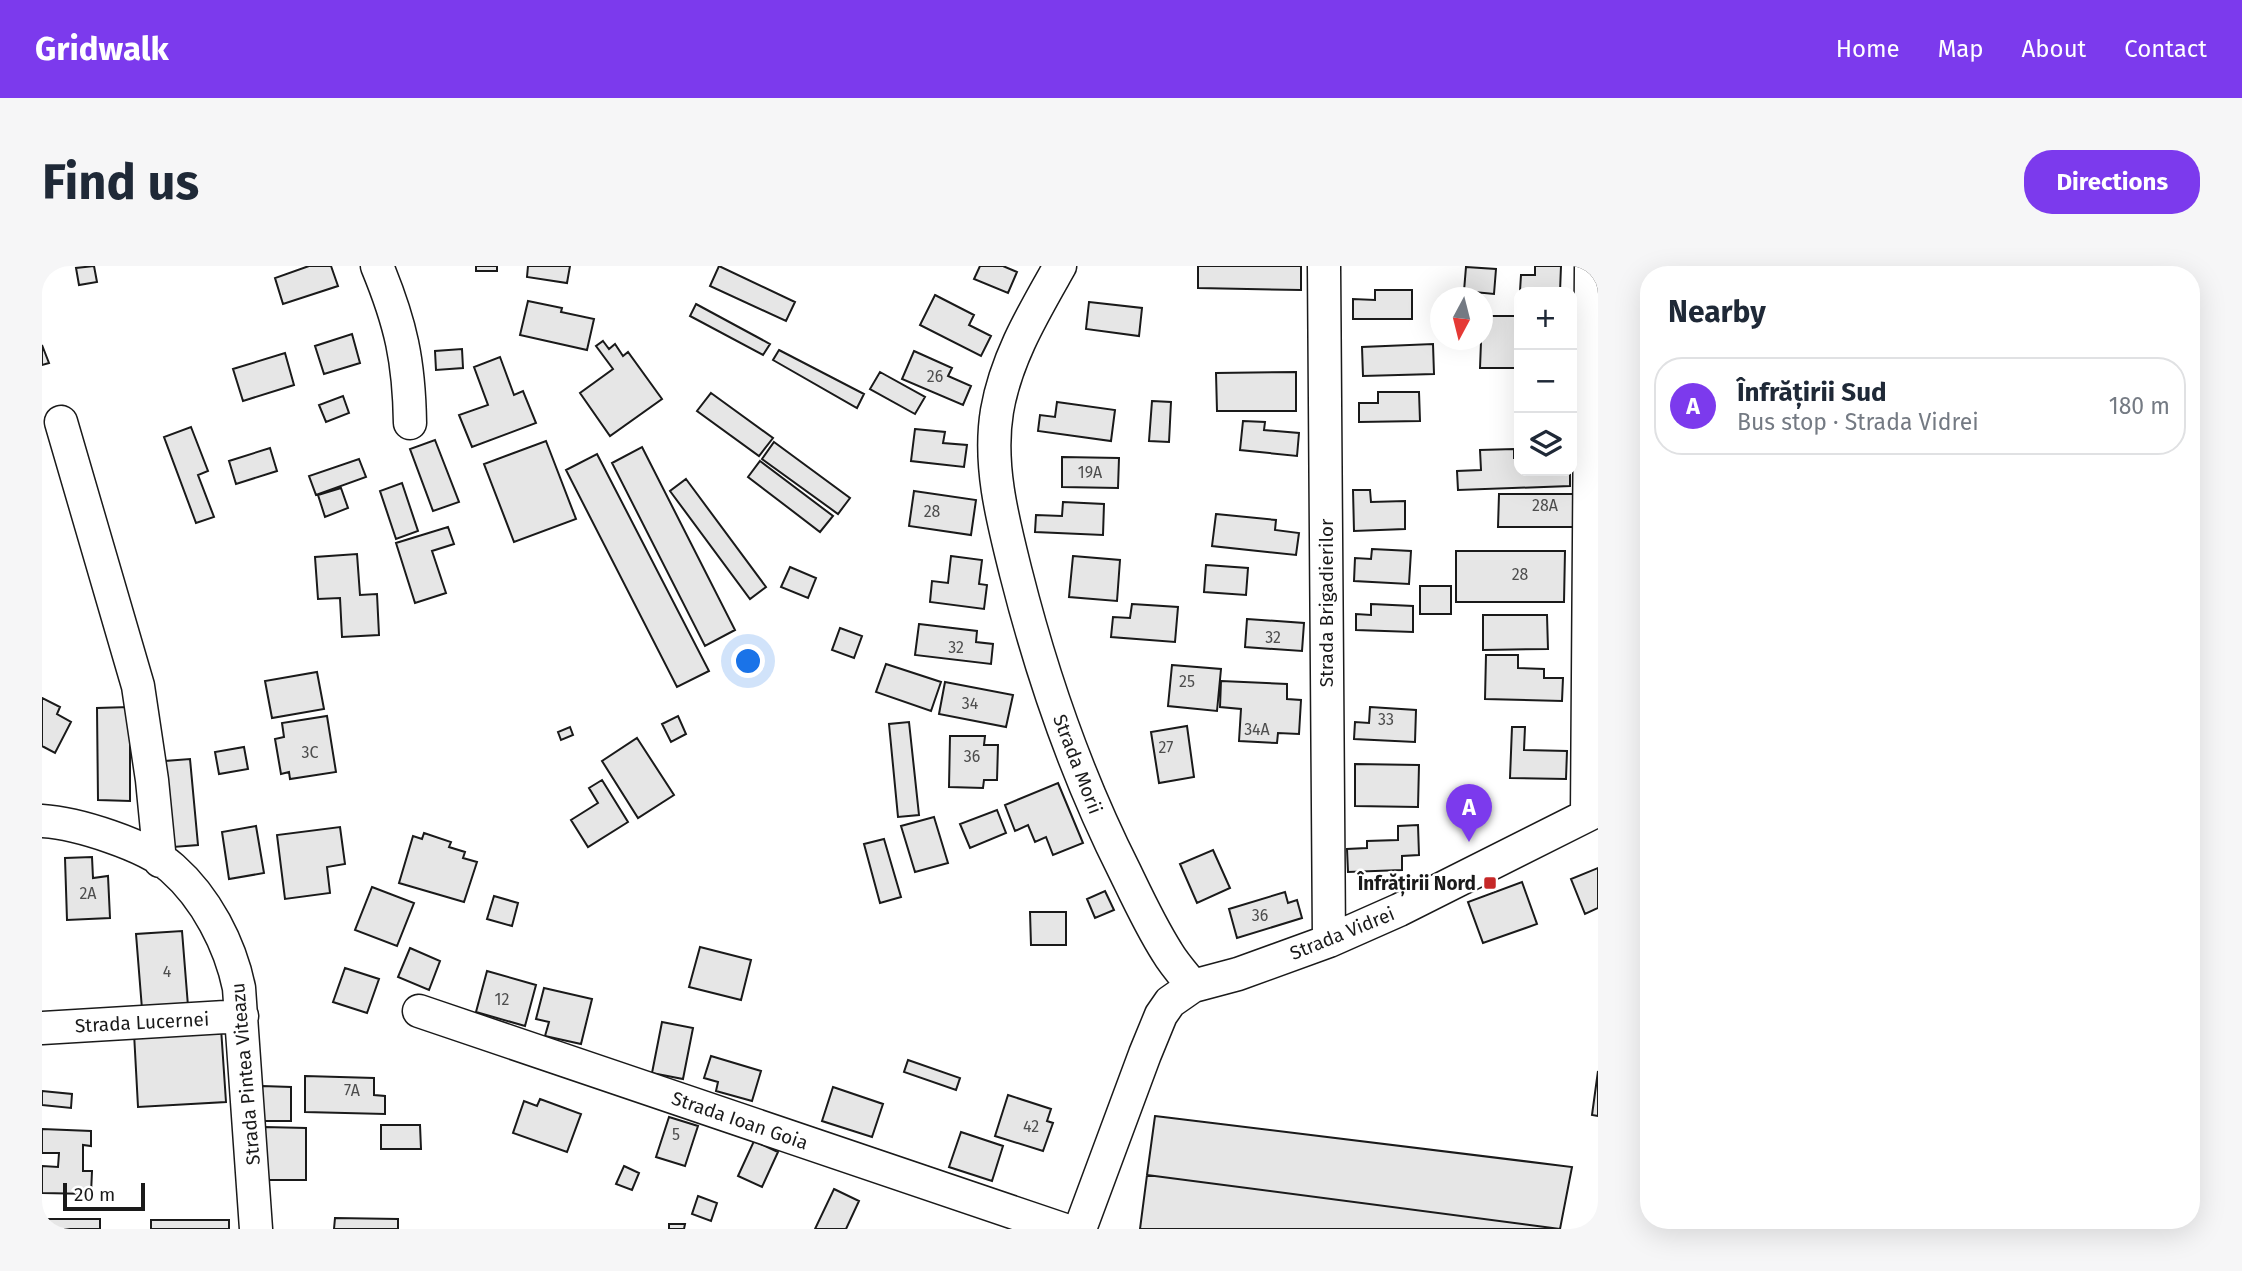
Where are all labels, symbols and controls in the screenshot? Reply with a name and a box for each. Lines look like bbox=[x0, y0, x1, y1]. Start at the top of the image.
text: Gridwalk bbox=[35, 29, 169, 69]
text: Home bbox=[1836, 35, 1900, 63]
text: Map bbox=[1938, 35, 1984, 63]
text: About bbox=[2022, 35, 2086, 63]
text: Contact bbox=[2124, 35, 2207, 63]
button: Directions bbox=[2024, 150, 2200, 214]
text: Find us bbox=[42, 153, 199, 212]
north arrow bbox=[1430, 287, 1493, 350]
map controls bbox=[1514, 287, 1577, 476]
button: + bbox=[1514, 287, 1577, 350]
text: Nearby bbox=[1668, 294, 1766, 330]
button: − bbox=[1514, 350, 1577, 413]
house number: 26 bbox=[927, 367, 943, 386]
text: Înfrățirii Sud bbox=[1737, 377, 1887, 408]
text: A bbox=[1686, 392, 1700, 420]
text: 180 m bbox=[2109, 392, 2170, 420]
text: Bus stop · Strada Vidrei bbox=[1737, 408, 1979, 436]
button: layers bbox=[1514, 413, 1577, 476]
house number: 19A bbox=[1078, 463, 1103, 482]
house number: 28A bbox=[1532, 496, 1559, 515]
house number: 28 bbox=[924, 502, 941, 521]
street label: Strada Brigadierilor bbox=[1315, 518, 1338, 687]
house number: 28 bbox=[1512, 565, 1529, 584]
house number: 32 bbox=[1265, 628, 1281, 647]
house number: 32 bbox=[948, 638, 964, 657]
your location bbox=[731, 644, 765, 678]
house number: 25 bbox=[1179, 672, 1195, 691]
house number: 34 bbox=[962, 694, 979, 713]
house number: 33 bbox=[1378, 710, 1394, 729]
street label: Strada Morii bbox=[1048, 711, 1107, 817]
house number: 34A bbox=[1244, 720, 1271, 739]
house number: 27 bbox=[1159, 738, 1173, 757]
house number: 3C bbox=[302, 743, 319, 762]
house number: 36 bbox=[964, 747, 980, 766]
pin: A bbox=[1446, 784, 1492, 842]
place label: Înfrățirii Nord bbox=[1357, 871, 1476, 897]
marker: Înfrățirii Nord bbox=[1482, 875, 1498, 891]
house number: 2A bbox=[79, 884, 97, 903]
street label: Strada Vidrei bbox=[1287, 902, 1398, 965]
house number: 36 bbox=[1252, 906, 1268, 925]
house number: 4 bbox=[163, 962, 172, 981]
street label: Strada Pintea Viteazu bbox=[226, 982, 265, 1166]
house number: 12 bbox=[495, 990, 509, 1009]
street label: Strada Lucernei bbox=[74, 1007, 210, 1038]
house number: 7A bbox=[344, 1081, 361, 1100]
street label: Strada Ioan Goia bbox=[669, 1086, 811, 1155]
house number: 42 bbox=[1023, 1117, 1039, 1136]
house number: 5 bbox=[672, 1125, 680, 1144]
scale bar bbox=[63, 1180, 145, 1212]
text: 20 m bbox=[74, 1183, 115, 1206]

